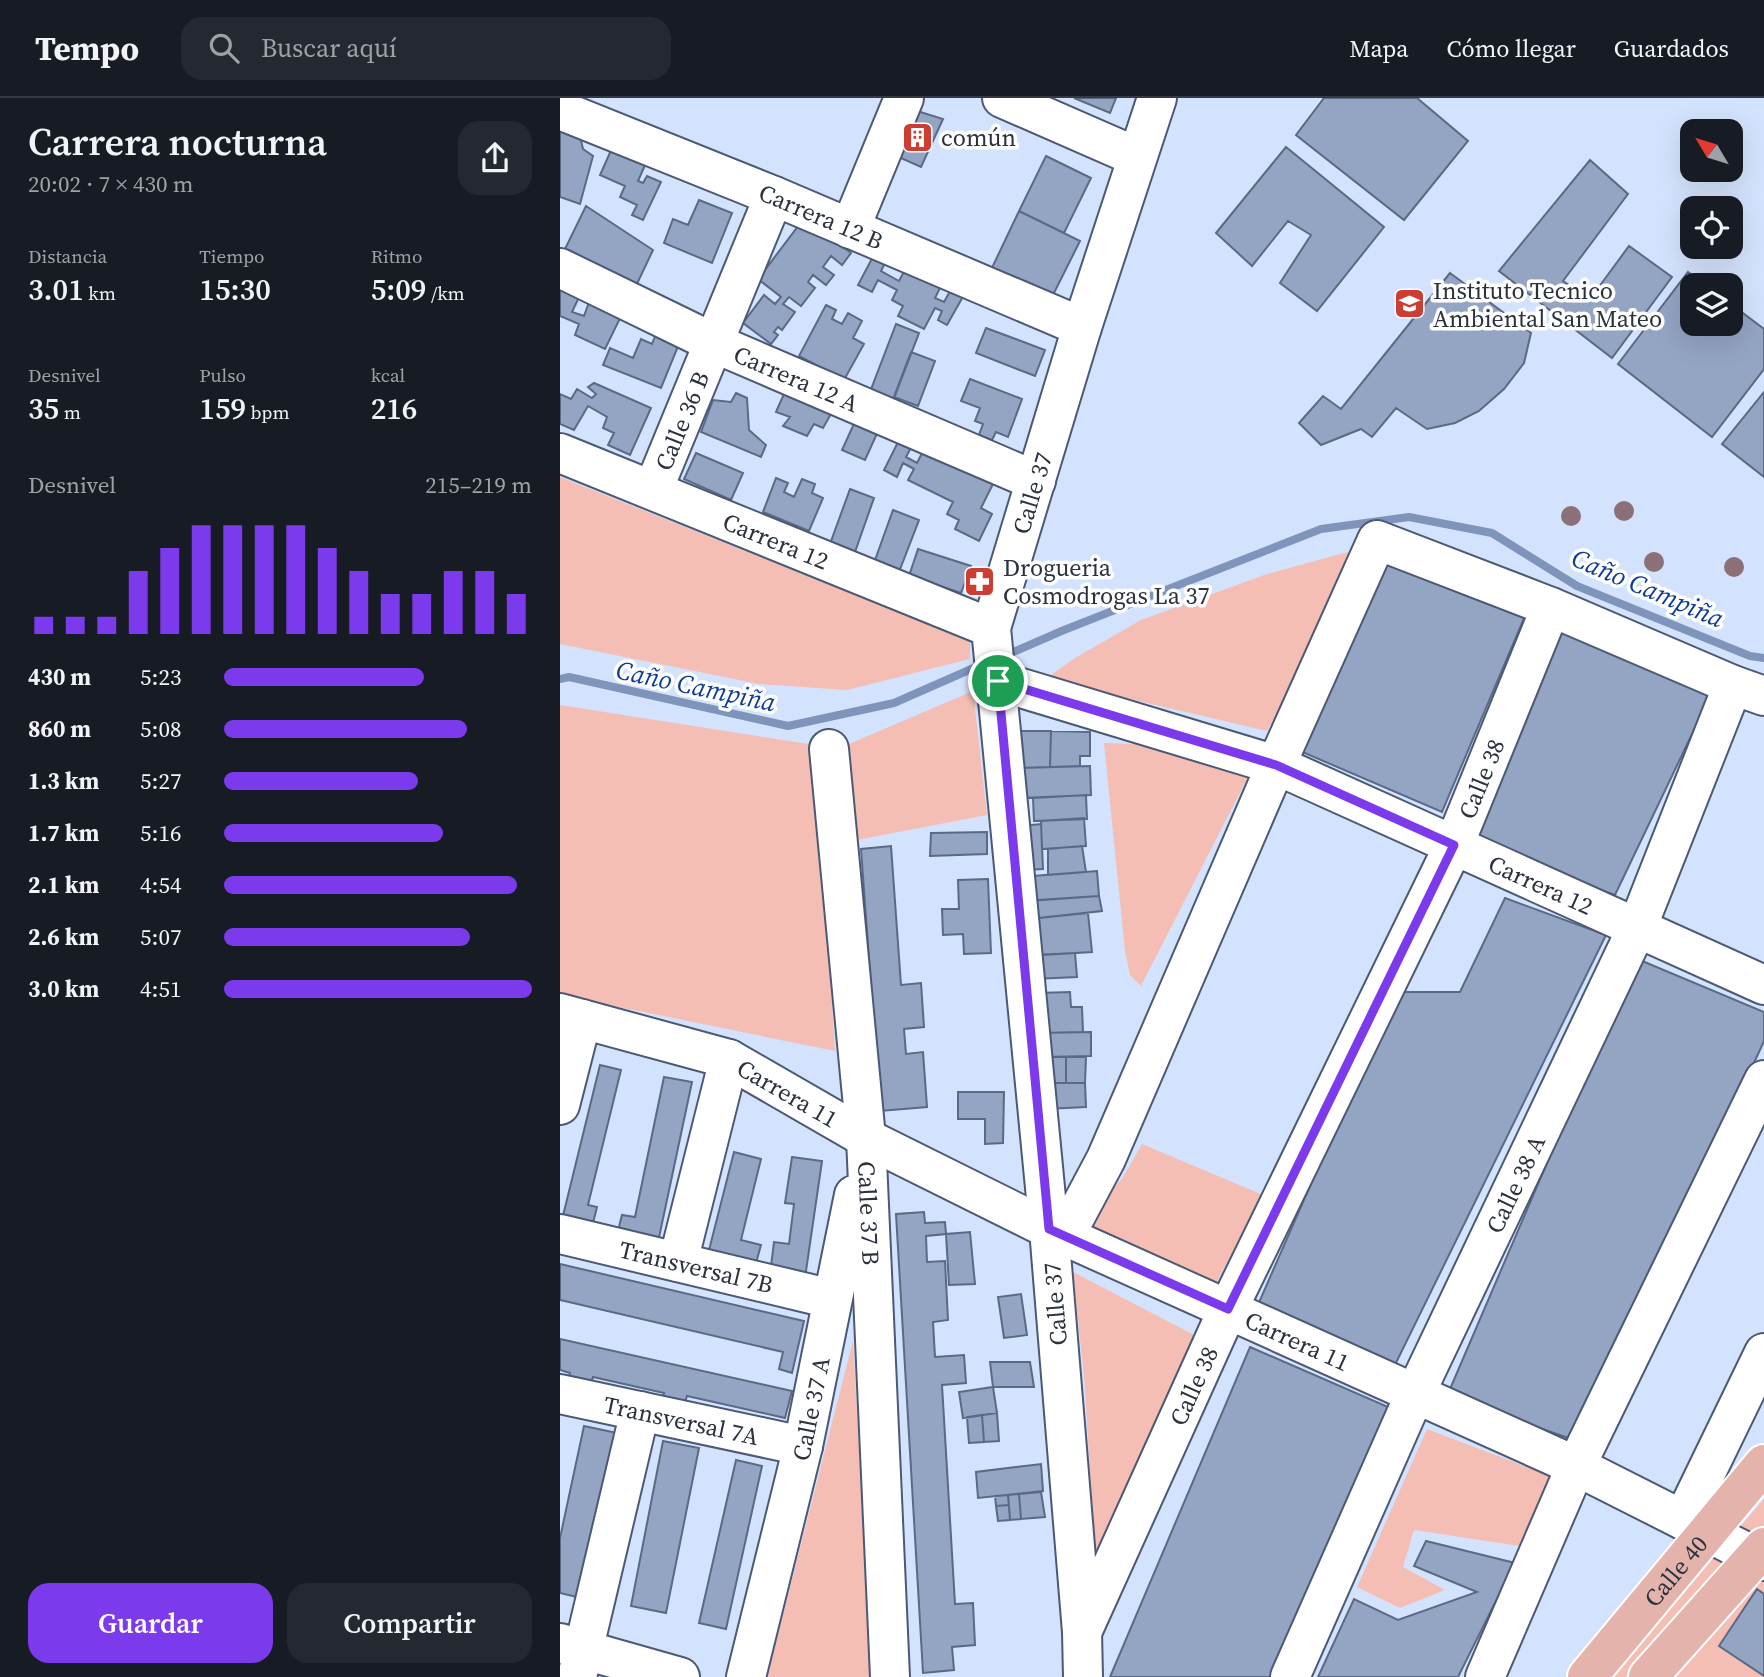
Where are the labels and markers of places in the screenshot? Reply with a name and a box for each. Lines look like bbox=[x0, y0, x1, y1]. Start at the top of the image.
building icon: común bbox=[901, 120, 935, 154]
place label: común bbox=[941, 121, 1016, 154]
place label: Instituto Tecnico Ambiental San Mateo bbox=[1433, 274, 1662, 335]
school or university icon: Instituto Tecnico Ambiental San Mateo bbox=[1393, 287, 1427, 321]
place label: Drogueria Cosmodrogas La 37 bbox=[1003, 551, 1210, 612]
pharmacy icon: Drogueria Cosmodrogas La 37 bbox=[963, 564, 997, 598]
pin bbox=[968, 651, 1028, 711]

